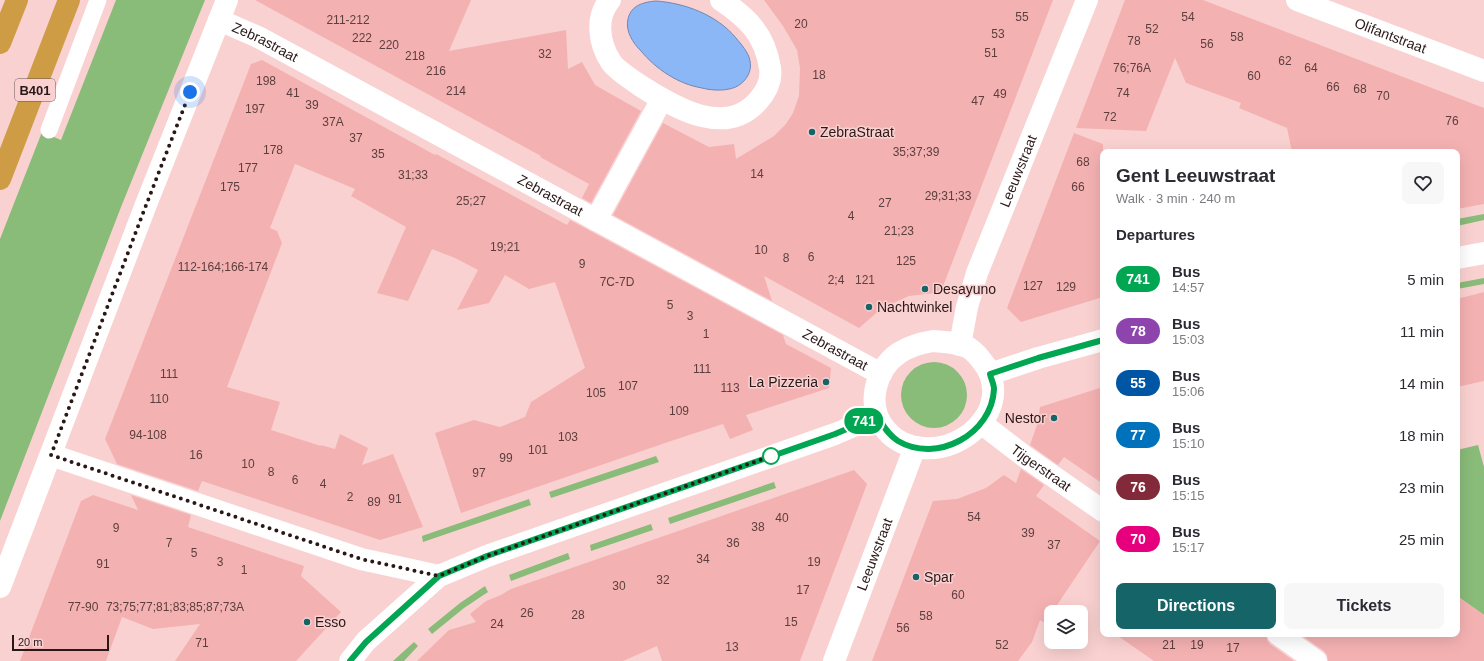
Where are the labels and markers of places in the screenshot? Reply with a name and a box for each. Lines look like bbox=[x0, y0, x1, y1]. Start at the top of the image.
place label: ZebraStraat bbox=[820, 124, 894, 140]
marker: ZebraStraat bbox=[807, 127, 817, 137]
place label: Desayuno bbox=[933, 281, 996, 297]
marker: Desayuno bbox=[920, 284, 930, 294]
place label: Nachtwinkel bbox=[877, 299, 952, 315]
marker: Nachtwinkel bbox=[864, 302, 874, 312]
place label: La Pizzeria bbox=[749, 374, 818, 390]
marker: La Pizzeria bbox=[821, 377, 831, 387]
place label: Nestor bbox=[1005, 410, 1046, 426]
marker: Nestor bbox=[1049, 413, 1059, 423]
unlabelled marker bbox=[762, 447, 780, 465]
place label: Spar bbox=[924, 569, 954, 585]
marker: Spar bbox=[911, 572, 921, 582]
place label: Esso bbox=[315, 614, 346, 630]
marker: Esso bbox=[302, 617, 312, 627]

